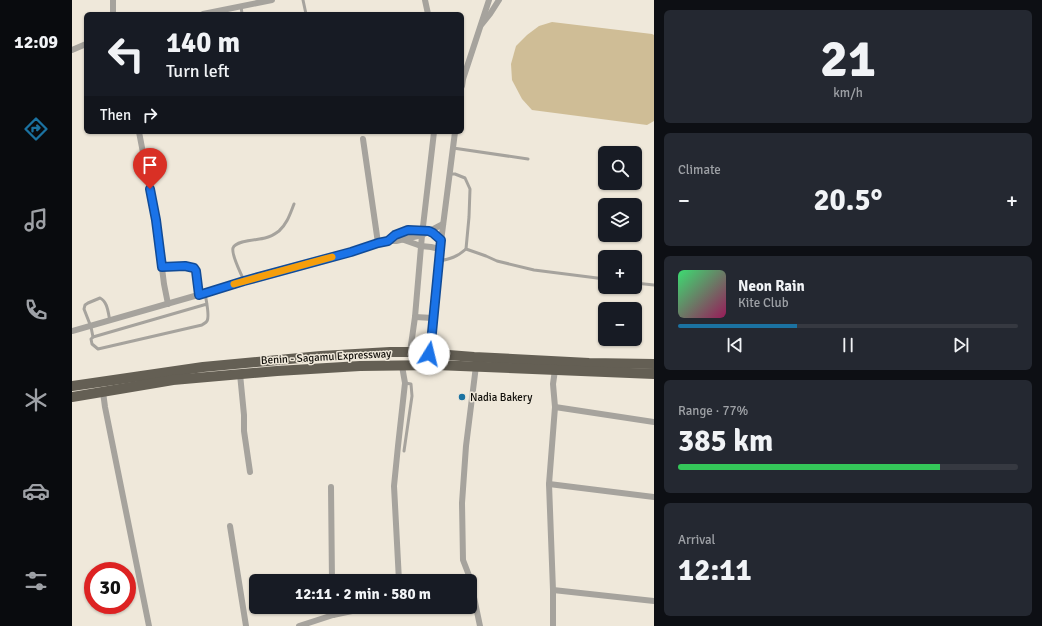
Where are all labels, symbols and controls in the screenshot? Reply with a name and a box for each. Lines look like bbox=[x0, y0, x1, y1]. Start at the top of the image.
text: 140 m bbox=[166, 26, 240, 60]
text: 21 bbox=[820, 27, 876, 91]
icon: left bbox=[100, 28, 152, 80]
text: 12:09 bbox=[14, 31, 58, 53]
text: Turn left bbox=[166, 60, 229, 82]
text: km/h bbox=[833, 85, 863, 101]
icon: right bbox=[139, 104, 161, 126]
text: Then bbox=[100, 106, 131, 124]
icon: directions bbox=[22, 115, 50, 143]
map controls bbox=[598, 146, 642, 346]
button: search bbox=[598, 146, 642, 190]
pin bbox=[133, 148, 167, 189]
icon: arrive bbox=[139, 154, 161, 176]
text: Climate bbox=[678, 162, 721, 178]
text: 20.5° bbox=[813, 182, 883, 219]
text: − bbox=[678, 187, 690, 214]
text: + bbox=[1006, 187, 1018, 214]
button: layers bbox=[598, 198, 642, 242]
icon: music bbox=[22, 206, 50, 234]
button: + bbox=[598, 250, 642, 294]
text: Neon Rain bbox=[738, 277, 805, 295]
text: Kite Club bbox=[738, 295, 789, 311]
icon: phone bbox=[22, 296, 50, 324]
button: − bbox=[598, 302, 642, 346]
position arrow bbox=[408, 333, 450, 375]
icon: previous bbox=[724, 334, 746, 356]
icon: pause bbox=[837, 334, 859, 356]
icon: next bbox=[950, 334, 972, 356]
street label: Benin - Sagamu Expressway bbox=[260, 347, 392, 367]
icon: climate bbox=[22, 386, 50, 414]
place label: Nadia Bakery bbox=[470, 391, 533, 404]
marker: Nadia Bakery bbox=[457, 392, 467, 402]
text: Range · 77% bbox=[678, 403, 748, 419]
text: 385 km bbox=[678, 423, 773, 460]
icon: car bbox=[22, 477, 50, 505]
text: Arrival bbox=[678, 532, 715, 548]
text: 12:11 bbox=[678, 552, 752, 589]
speed limit sign: 30 bbox=[84, 562, 136, 614]
icon: filters bbox=[22, 567, 50, 595]
text: 12:11 · 2 min · 580 m bbox=[295, 585, 431, 603]

